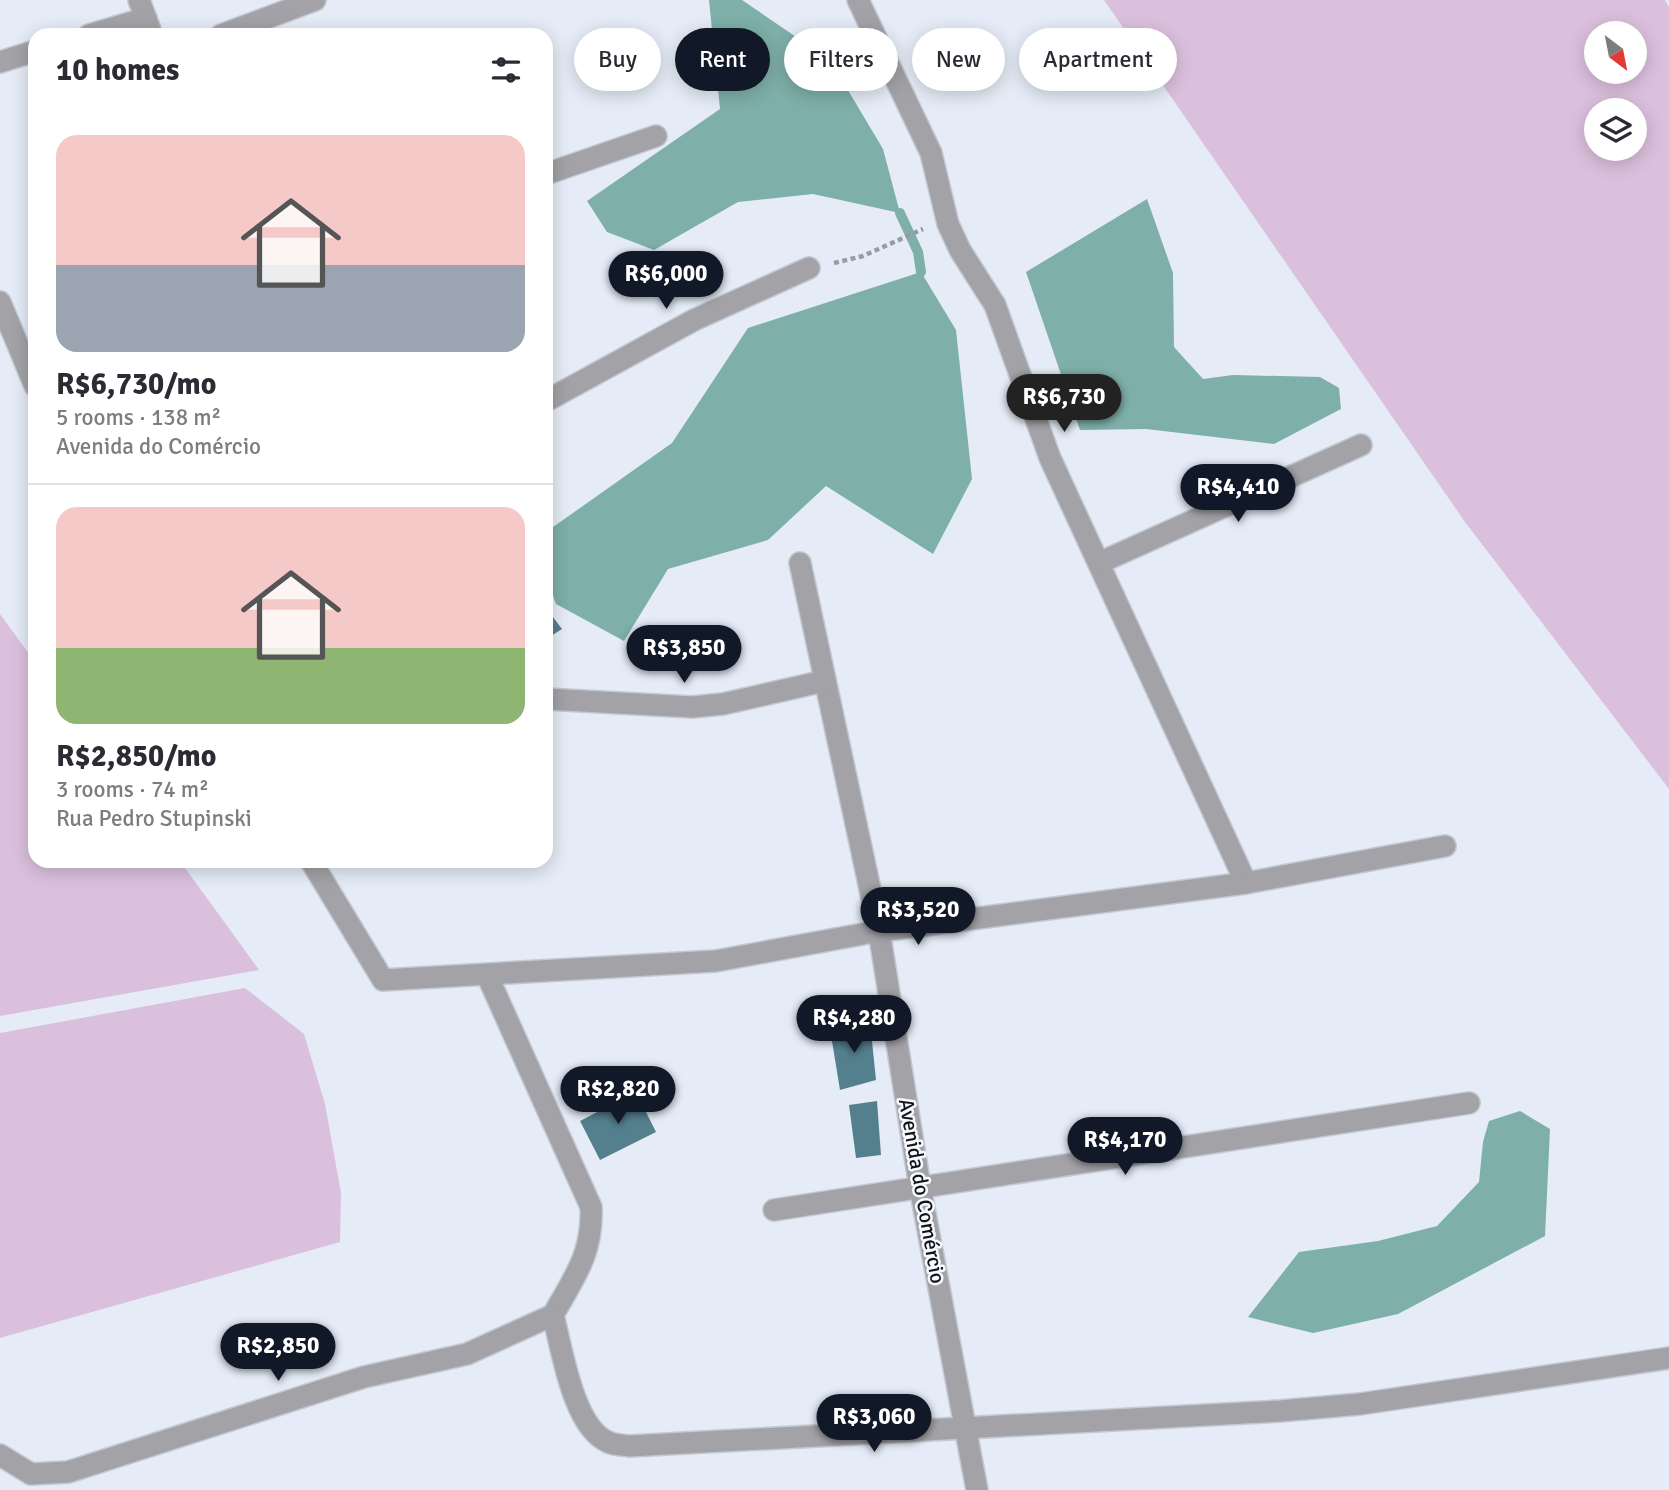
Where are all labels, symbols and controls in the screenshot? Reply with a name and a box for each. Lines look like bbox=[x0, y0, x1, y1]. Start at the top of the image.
north arrow bbox=[1584, 21, 1647, 84]
map controls bbox=[1584, 21, 1647, 161]
chip: Buy bbox=[574, 28, 661, 91]
chip: Rent bbox=[675, 28, 770, 91]
chip: Filters bbox=[784, 28, 898, 91]
chip: New bbox=[912, 28, 1005, 91]
chip: Apartment bbox=[1019, 28, 1177, 91]
icon: filters bbox=[487, 51, 525, 89]
text: 10 homes bbox=[56, 52, 179, 89]
button: layers bbox=[1584, 98, 1647, 161]
icon: home bbox=[228, 180, 354, 306]
pin: R$6,000 bbox=[601, 252, 731, 311]
text: R$6,000 bbox=[624, 259, 708, 288]
text: R$6,730/mo bbox=[56, 366, 216, 403]
pin: R$6,730 bbox=[999, 374, 1129, 434]
text: R$6,730 bbox=[1022, 382, 1106, 411]
text: 5 rooms · 138 m² bbox=[56, 403, 221, 432]
text: Avenida do Comércio bbox=[56, 432, 261, 461]
pin: R$4,410 bbox=[1173, 464, 1303, 524]
text: R$4,410 bbox=[1196, 472, 1280, 501]
icon: home bbox=[228, 552, 354, 678]
pin: R$3,850 bbox=[619, 626, 749, 685]
text: R$3,850 bbox=[642, 633, 726, 662]
text: R$2,850/mo bbox=[56, 738, 216, 775]
text: 3 rooms · 74 m² bbox=[56, 775, 209, 804]
text: Rua Pedro Stupinski bbox=[56, 804, 252, 833]
pin: R$3,520 bbox=[853, 888, 983, 947]
text: R$3,520 bbox=[876, 895, 960, 924]
pin: R$4,280 bbox=[789, 996, 919, 1055]
text: R$4,280 bbox=[812, 1003, 896, 1032]
pin: R$2,820 bbox=[553, 1066, 683, 1126]
text: R$2,820 bbox=[576, 1074, 660, 1103]
street label: Avenida do Comércio bbox=[893, 1097, 951, 1285]
pin: R$4,170 bbox=[1060, 1118, 1190, 1177]
text: R$4,170 bbox=[1083, 1125, 1167, 1154]
pin: R$2,850 bbox=[213, 1324, 343, 1383]
text: R$2,850 bbox=[236, 1331, 320, 1360]
pin: R$3,060 bbox=[809, 1394, 939, 1454]
text: R$3,060 bbox=[832, 1402, 916, 1431]

